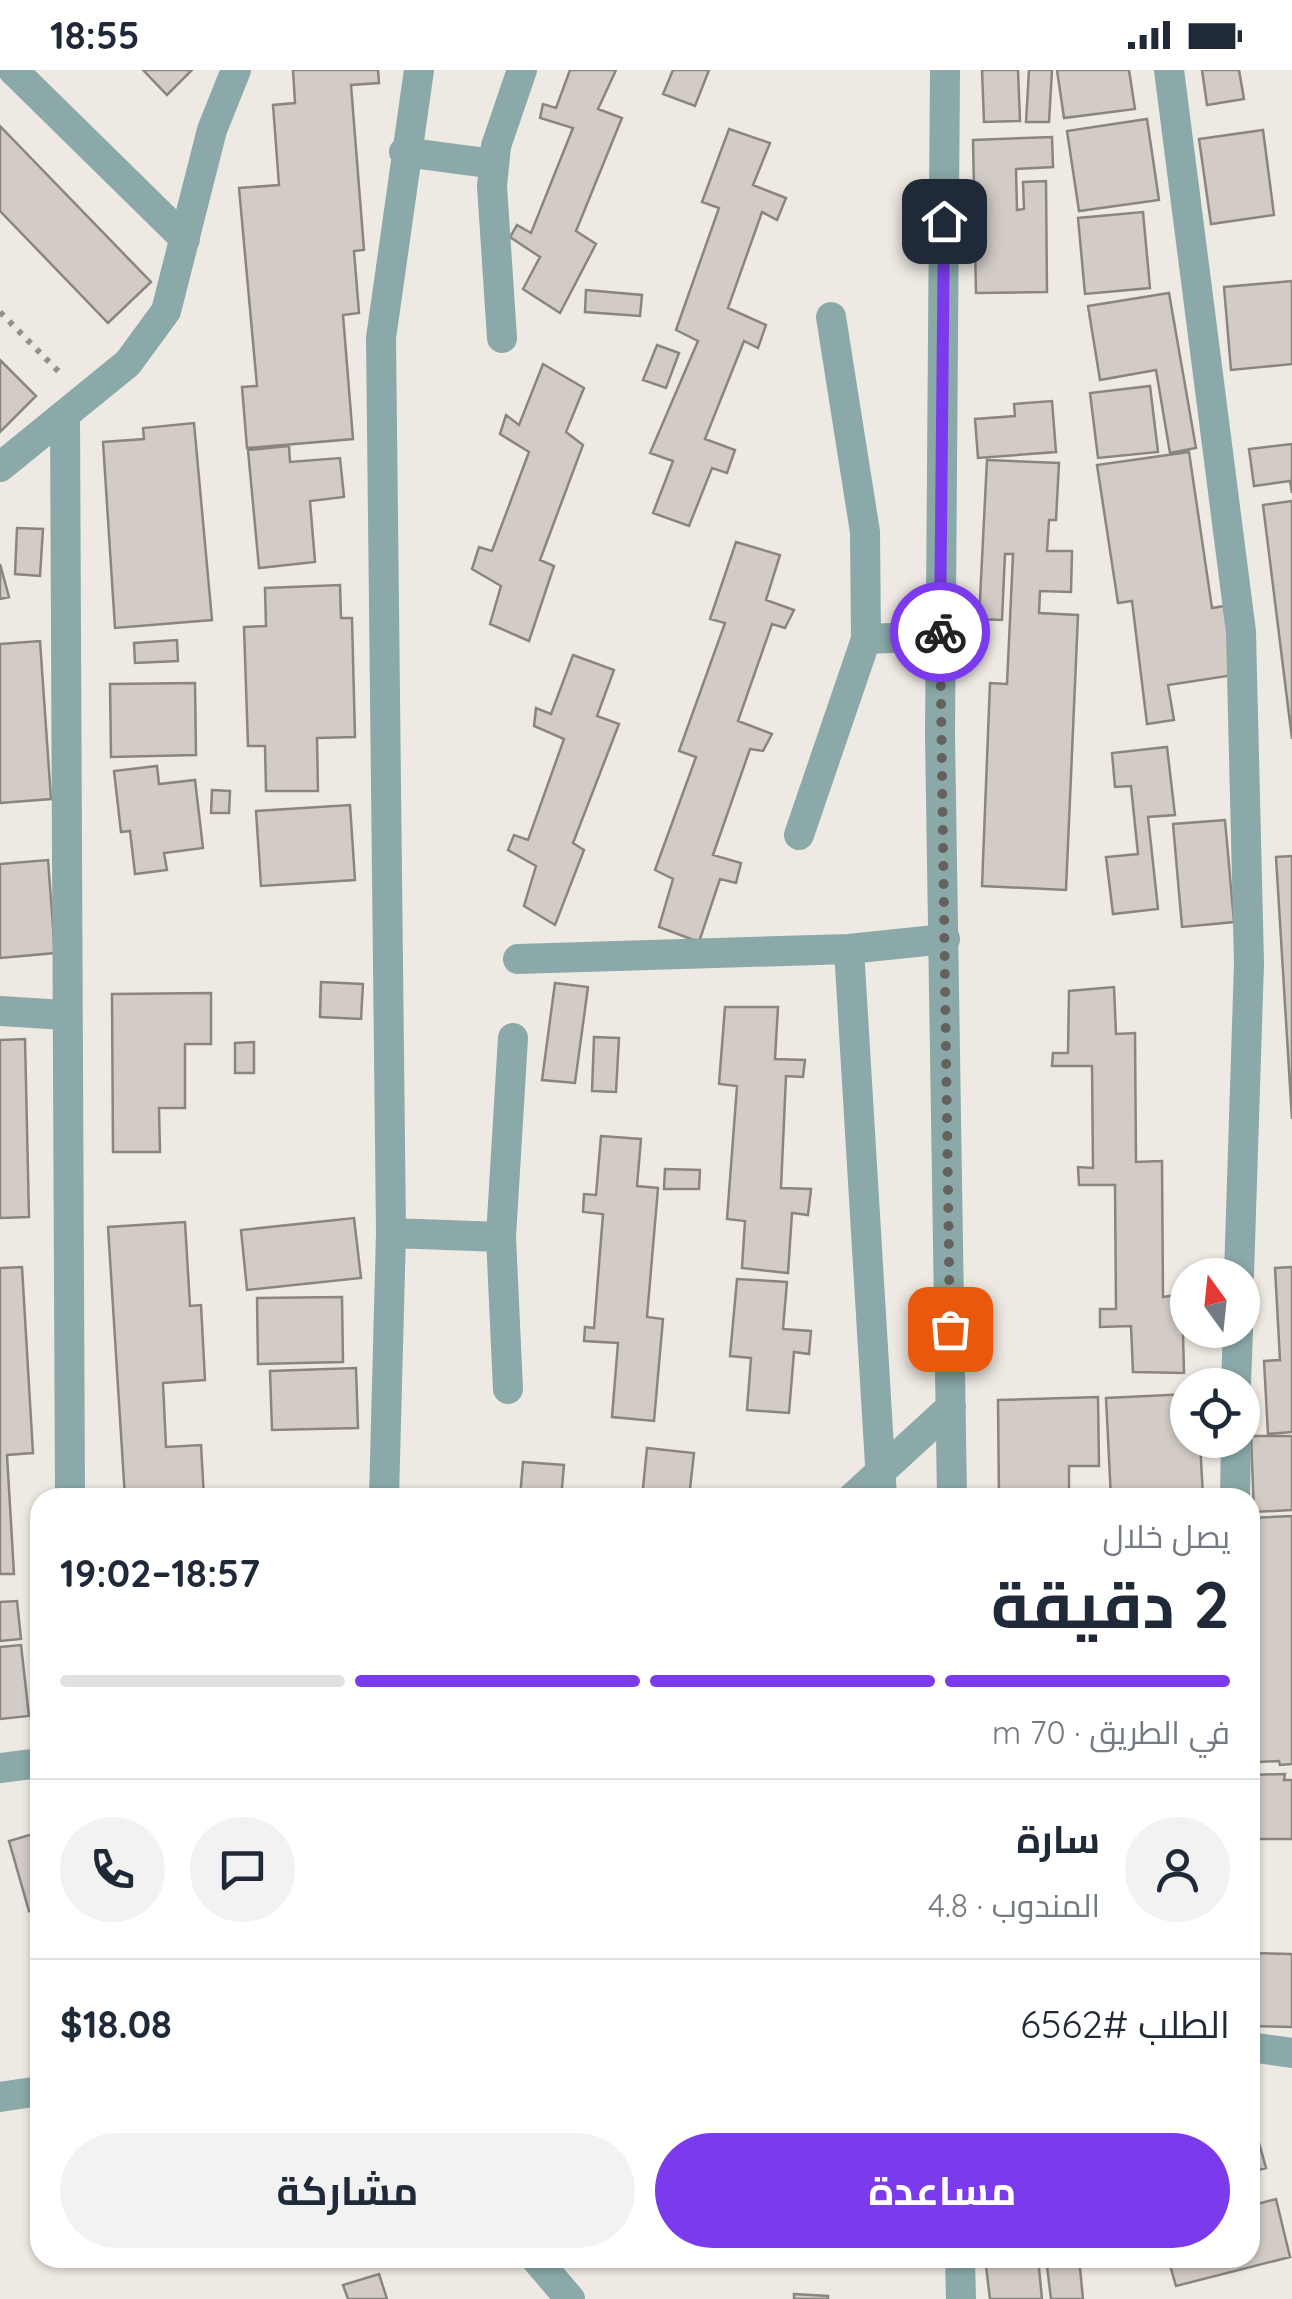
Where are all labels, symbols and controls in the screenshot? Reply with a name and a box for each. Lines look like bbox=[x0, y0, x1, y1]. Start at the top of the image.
text: 18:55 bbox=[50, 11, 140, 59]
pin bbox=[902, 179, 987, 264]
icon: home bbox=[917, 194, 972, 249]
courier bbox=[890, 582, 990, 682]
icon: bike bbox=[913, 605, 968, 660]
north arrow bbox=[1170, 1258, 1260, 1348]
map controls bbox=[1170, 1258, 1260, 1458]
pin bbox=[908, 1287, 993, 1372]
icon: bag bbox=[923, 1302, 978, 1357]
button: locate bbox=[1170, 1368, 1260, 1458]
text: يصل خلال bbox=[1103, 1516, 1230, 1556]
text: 18:57–19:02 bbox=[60, 1549, 260, 1597]
text: 2 دقيقة bbox=[991, 1563, 1230, 1644]
text: في الطريق · 70 m bbox=[992, 1712, 1230, 1752]
text: سارة bbox=[1017, 1815, 1100, 1863]
button: phone bbox=[60, 1817, 165, 1922]
button: chat bbox=[190, 1817, 295, 1922]
button: person bbox=[1125, 1817, 1230, 1922]
text: المندوب · 4.8 bbox=[928, 1885, 1100, 1925]
text: $18.08 bbox=[60, 2000, 172, 2048]
text: الطلب #6562 bbox=[1020, 2000, 1230, 2048]
button: مشاركة bbox=[60, 2133, 635, 2248]
button: مساعدة bbox=[655, 2133, 1230, 2248]

